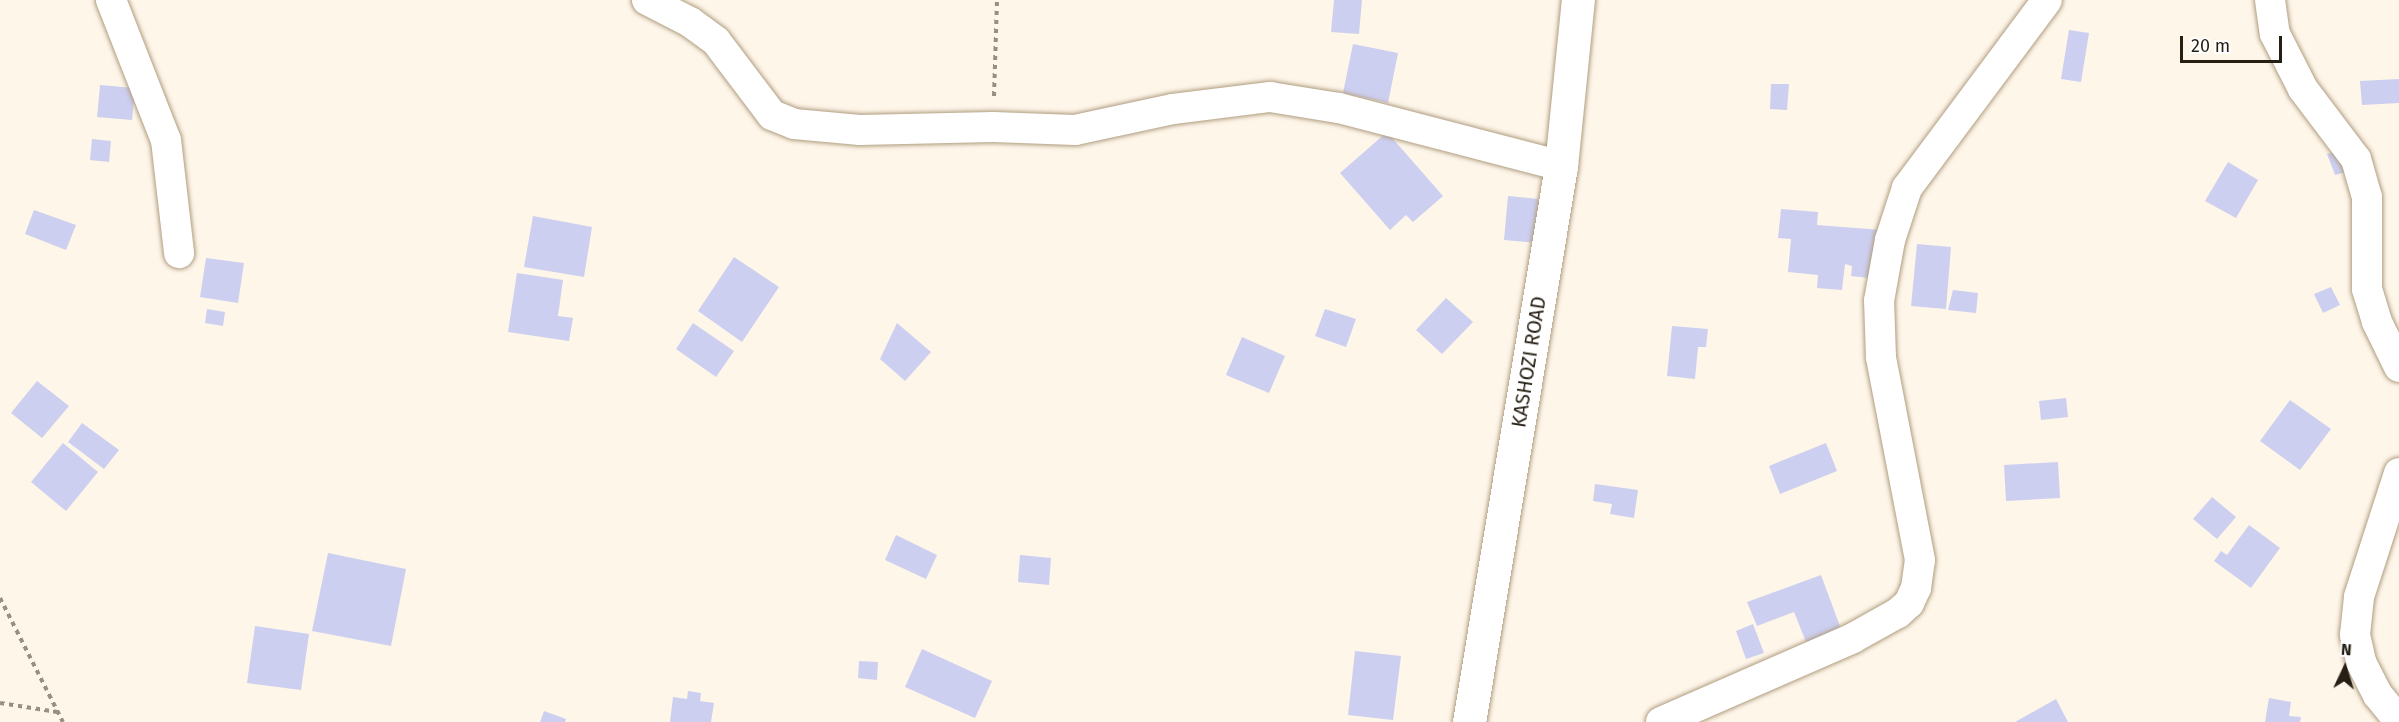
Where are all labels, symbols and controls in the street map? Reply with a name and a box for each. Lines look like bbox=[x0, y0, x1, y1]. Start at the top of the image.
scale bar bbox=[2183, 24, 2285, 62]
text: 20 m bbox=[2191, 35, 2230, 57]
street label: KASHOZI ROAD bbox=[1507, 295, 1551, 429]
north arrow bbox=[2315, 638, 2375, 698]
text: N bbox=[2340, 640, 2352, 659]

